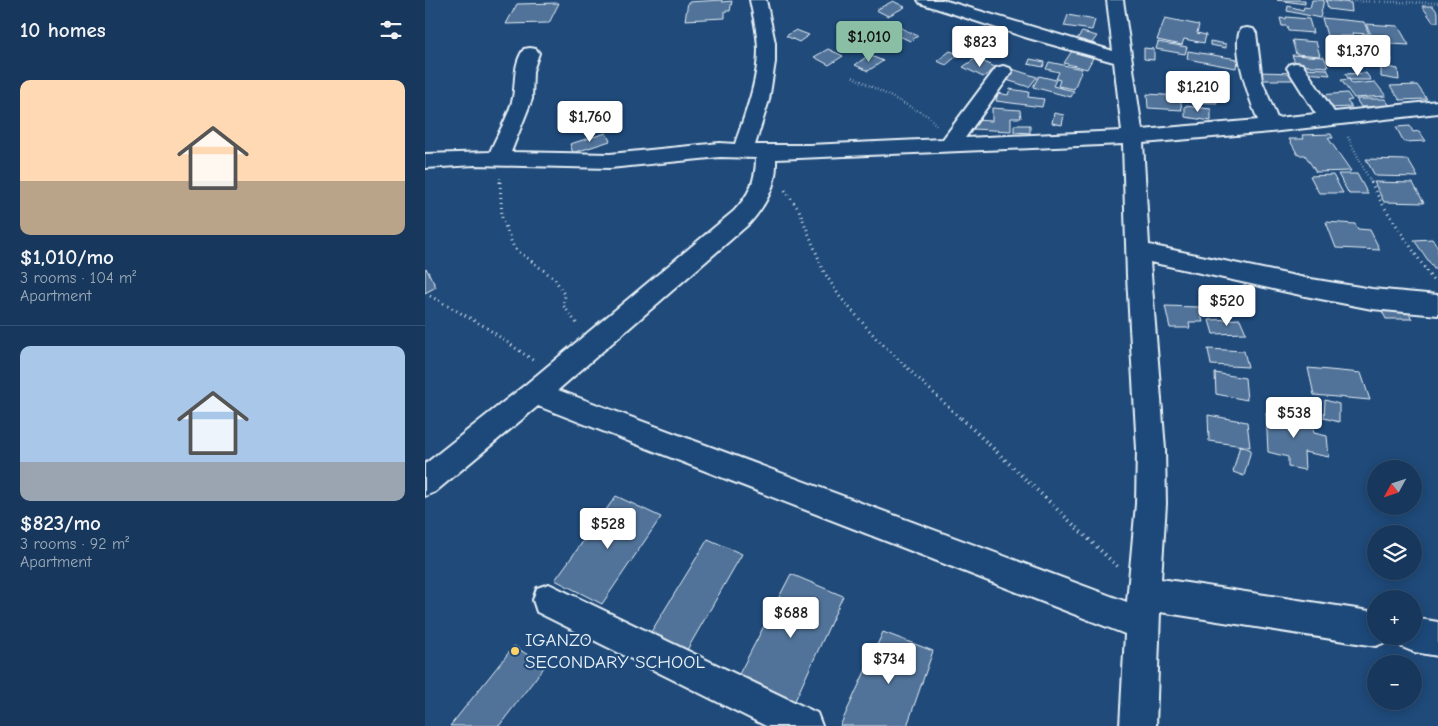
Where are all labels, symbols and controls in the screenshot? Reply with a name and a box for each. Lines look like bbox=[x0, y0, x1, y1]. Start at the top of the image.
icon: filters bbox=[377, 16, 405, 44]
text: 10 homes bbox=[20, 18, 106, 42]
pin: $1,010 bbox=[828, 20, 910, 63]
pin: $823 bbox=[950, 26, 1010, 68]
text: $1,010 bbox=[847, 28, 891, 46]
text: $823 bbox=[963, 33, 997, 51]
pin: $1,370 bbox=[1317, 34, 1399, 77]
text: $1,370 bbox=[1336, 42, 1380, 60]
pin: $1,210 bbox=[1157, 70, 1239, 113]
text: $1,210 bbox=[1177, 78, 1219, 96]
pin: $1,760 bbox=[549, 100, 631, 143]
text: $1,760 bbox=[568, 108, 612, 126]
icon: home bbox=[168, 113, 258, 203]
text: $1,010/mo bbox=[20, 245, 114, 269]
text: 3 rooms · 104 m² bbox=[20, 269, 136, 287]
pin: $520 bbox=[1197, 284, 1257, 327]
text: Apartment bbox=[20, 287, 92, 305]
text: $520 bbox=[1209, 292, 1245, 310]
icon: home bbox=[168, 378, 258, 468]
pin: $538 bbox=[1264, 396, 1324, 439]
text: $538 bbox=[1277, 404, 1311, 422]
north arrow bbox=[1367, 460, 1423, 515]
map controls bbox=[1367, 460, 1422, 710]
pin: $528 bbox=[578, 508, 638, 550]
text: $823/mo bbox=[20, 511, 101, 535]
text: $528 bbox=[591, 515, 625, 533]
button: layers bbox=[1367, 525, 1422, 580]
text: 3 rooms · 92 m² bbox=[20, 535, 129, 553]
text: Apartment bbox=[20, 553, 92, 571]
button: + bbox=[1367, 590, 1422, 645]
pin: $688 bbox=[761, 596, 821, 639]
text: $688 bbox=[774, 604, 808, 622]
place label: IGANZO SECONDARY SCHOOL bbox=[525, 629, 705, 673]
pin: $734 bbox=[859, 642, 919, 685]
marker: IGANZO SECONDARY SCHOOL bbox=[509, 645, 521, 657]
text: $734 bbox=[873, 650, 905, 668]
button: − bbox=[1367, 655, 1422, 710]

